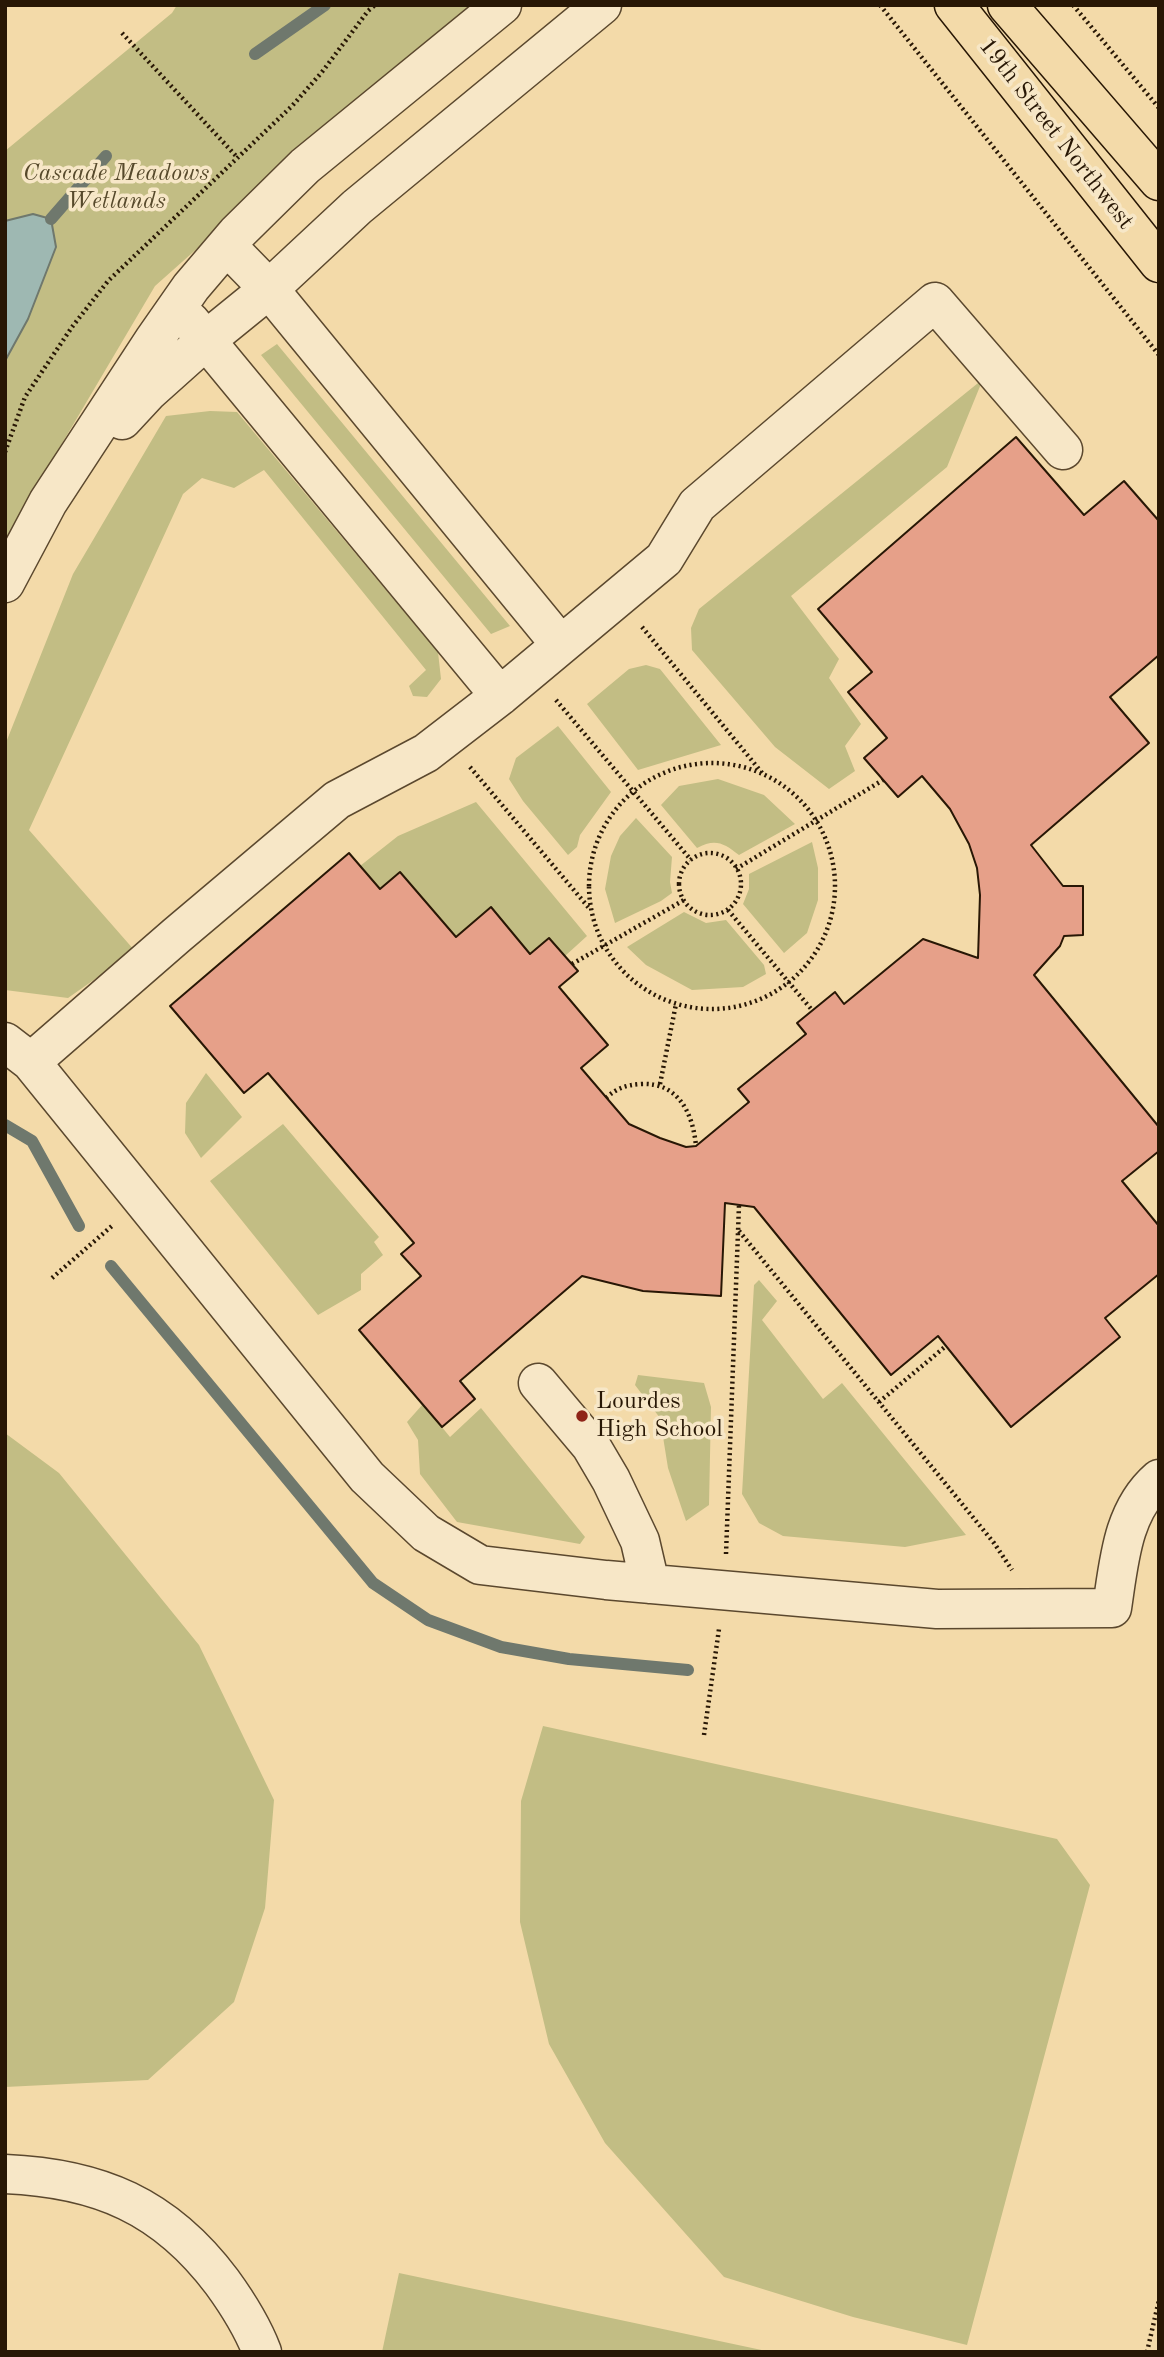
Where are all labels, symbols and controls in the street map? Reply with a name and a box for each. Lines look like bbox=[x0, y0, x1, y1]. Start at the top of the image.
street label: 19th Street Northwest bbox=[972, 32, 1140, 236]
park label: Cascade Meadows Wetlands bbox=[23, 160, 209, 216]
place label: Lourdes High School bbox=[596, 1388, 723, 1444]
marker: Lourdes High School bbox=[574, 1408, 590, 1424]

